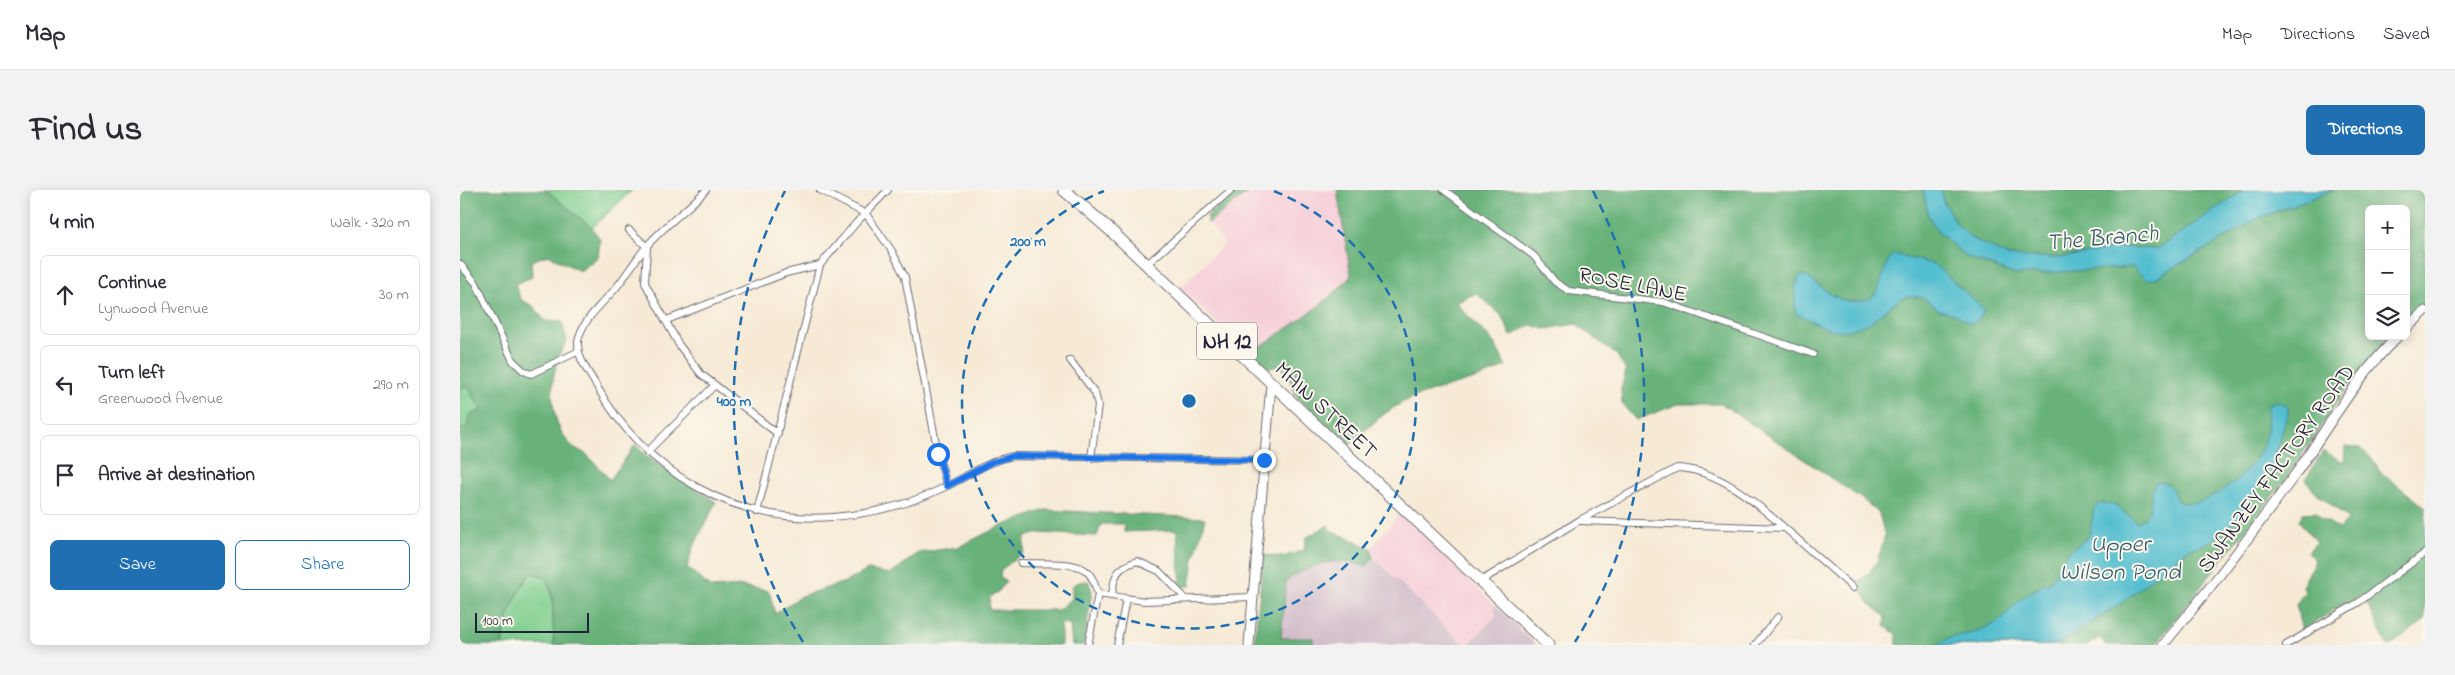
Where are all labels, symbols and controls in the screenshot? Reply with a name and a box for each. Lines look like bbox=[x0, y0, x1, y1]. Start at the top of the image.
text: Map bbox=[25, 17, 66, 52]
text: Map bbox=[2222, 22, 2252, 48]
text: Directions bbox=[2280, 22, 2355, 48]
text: Saved bbox=[2383, 22, 2430, 48]
text: Find us bbox=[30, 105, 142, 156]
button: Directions bbox=[2306, 105, 2425, 155]
map controls bbox=[2365, 205, 2410, 340]
button: + bbox=[2365, 205, 2410, 250]
text: 4 min bbox=[50, 208, 94, 238]
text: Walk · 320 m bbox=[330, 211, 410, 235]
water label: The Branch bbox=[2045, 217, 2160, 262]
text: 200 m bbox=[1009, 231, 1046, 253]
button: − bbox=[2365, 250, 2410, 295]
street label: ROSE LANE bbox=[1576, 260, 1689, 312]
text: Continue bbox=[98, 270, 166, 297]
icon: ahead bbox=[51, 281, 79, 309]
text: 30 m bbox=[379, 283, 409, 307]
button: layers bbox=[2365, 295, 2410, 340]
text: Lynwood Avenue bbox=[98, 297, 209, 321]
road number: NH 12 bbox=[1197, 322, 1257, 360]
street label: MAIN STREET bbox=[1266, 355, 1384, 468]
street label: SWANZEY FACTORY ROAD bbox=[2191, 359, 2364, 581]
text: Turn left bbox=[98, 360, 165, 387]
icon: left bbox=[51, 371, 79, 399]
text: 290 m bbox=[373, 373, 409, 397]
text: Greenwood Avenue bbox=[98, 387, 223, 411]
text: 400 m bbox=[716, 391, 752, 413]
centre of rings bbox=[1180, 392, 1198, 410]
route start bbox=[927, 443, 950, 466]
route end bbox=[1253, 449, 1276, 472]
icon: arrive bbox=[51, 461, 79, 489]
text: Arrive at destination bbox=[98, 462, 255, 489]
water label: Upper Wilson Pond bbox=[2060, 528, 2182, 591]
button: Save bbox=[50, 540, 225, 590]
button: Share bbox=[235, 540, 410, 590]
scale bar bbox=[475, 610, 589, 633]
text: 100 m bbox=[482, 611, 513, 632]

